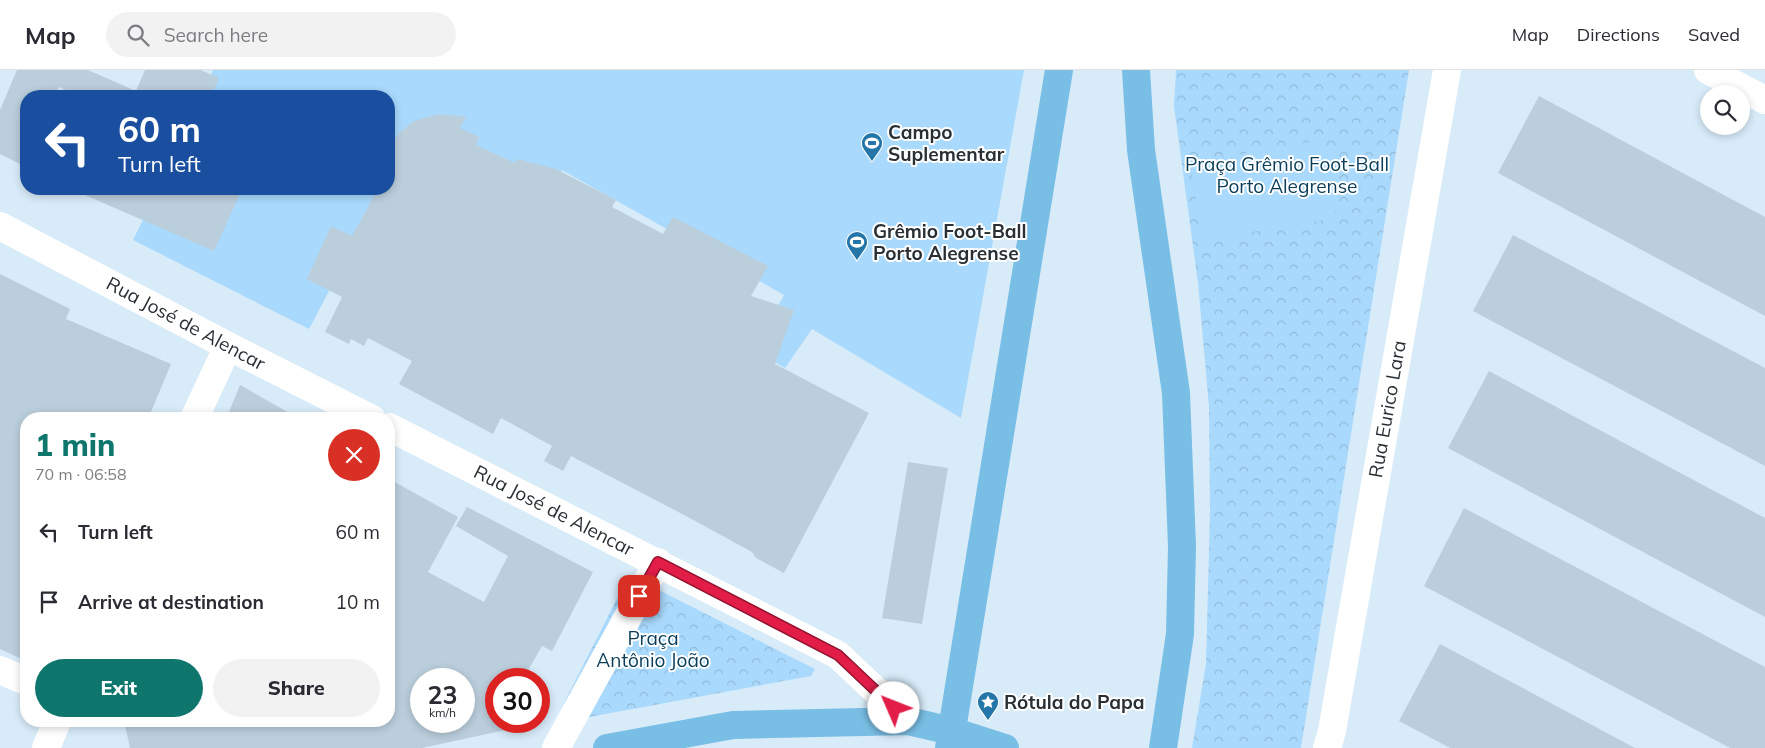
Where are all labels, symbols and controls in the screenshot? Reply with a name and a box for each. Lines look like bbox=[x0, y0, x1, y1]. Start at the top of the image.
search box bbox=[106, 12, 456, 57]
text: Map bbox=[25, 20, 76, 50]
icon: search bbox=[124, 21, 152, 49]
text: Search here bbox=[164, 23, 268, 47]
text: Map bbox=[1512, 23, 1549, 46]
text: Directions bbox=[1577, 23, 1660, 46]
text: Saved bbox=[1688, 23, 1740, 46]
map controls bbox=[1700, 85, 1750, 135]
button: search bbox=[1700, 85, 1750, 135]
text: 60 m bbox=[118, 107, 201, 151]
icon: left bbox=[35, 110, 100, 175]
place label: Campo Suplementar bbox=[888, 120, 1005, 166]
sports icon: Campo Suplementar bbox=[860, 131, 884, 162]
text: Turn left bbox=[118, 150, 201, 178]
park label: Praça Grêmio Foot-Ball Porto Alegrense bbox=[1185, 152, 1389, 198]
place label: Grêmio Foot-Ball Porto Alegrense bbox=[873, 219, 1026, 265]
sports icon: Grêmio Foot-Ball Porto Alegrense bbox=[845, 230, 869, 261]
street label: Rua José de Alencar bbox=[102, 271, 270, 375]
street label: Rua Eurico Lara bbox=[1363, 338, 1411, 480]
text: 1 min bbox=[35, 426, 115, 464]
button: close bbox=[328, 429, 380, 481]
street label: Rua José de Alencar bbox=[470, 459, 638, 561]
text: 70 m · 06:58 bbox=[35, 464, 127, 484]
icon: left bbox=[35, 518, 63, 546]
text: Turn left bbox=[78, 520, 153, 544]
text: 60 m bbox=[336, 520, 380, 544]
pin bbox=[618, 575, 660, 617]
icon: arrive bbox=[625, 582, 653, 610]
icon: arrive bbox=[35, 588, 63, 616]
text: Arrive at destination bbox=[78, 590, 264, 614]
text: 10 m bbox=[336, 590, 380, 614]
park label: Praça Antônio João bbox=[596, 626, 710, 672]
button: Exit bbox=[35, 659, 203, 717]
button: Share bbox=[213, 659, 380, 717]
speed limit sign: 30 bbox=[485, 668, 550, 733]
text: 23 bbox=[427, 679, 458, 710]
position arrow bbox=[867, 681, 919, 733]
place icon: Rótula do Papa bbox=[976, 690, 1000, 721]
place label: Rótula do Papa bbox=[1004, 690, 1145, 714]
text: km/h bbox=[429, 705, 456, 720]

